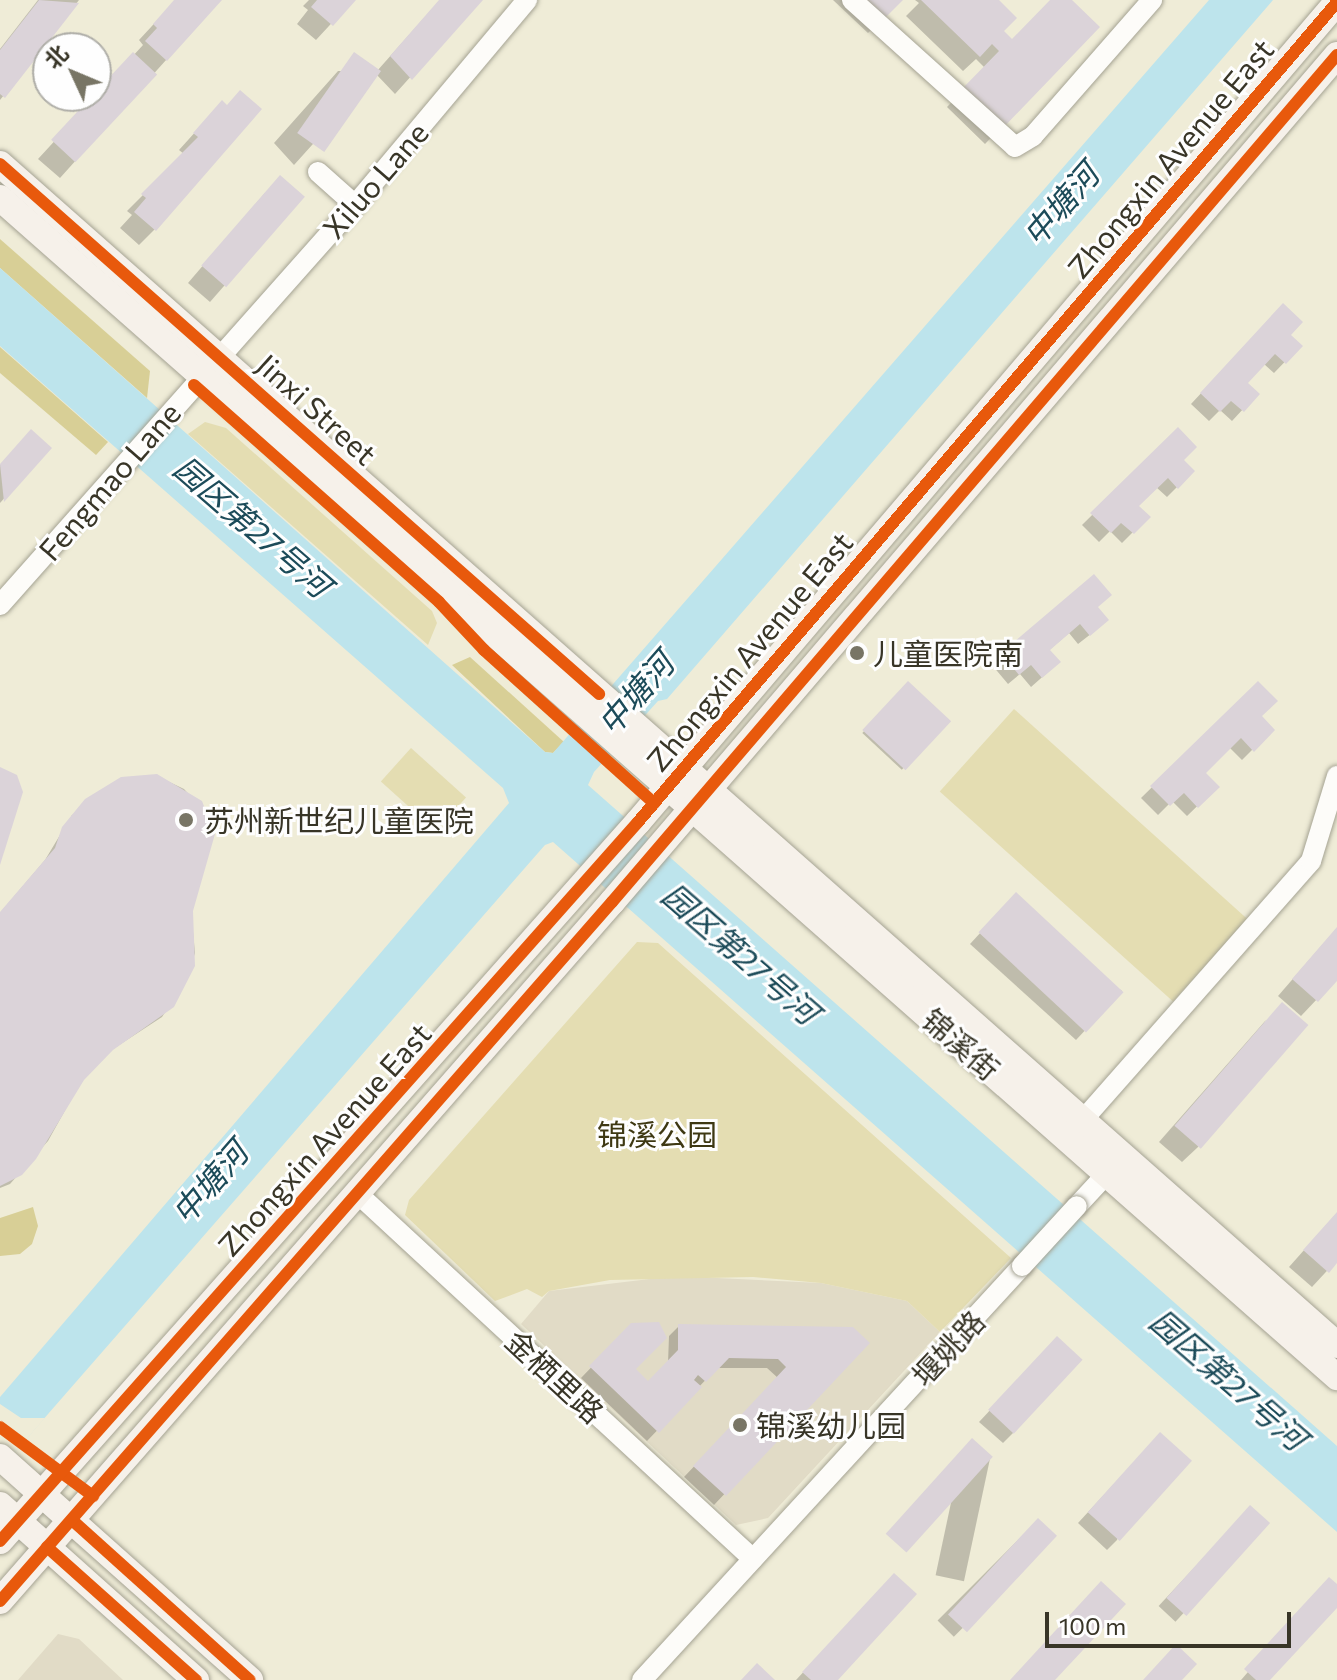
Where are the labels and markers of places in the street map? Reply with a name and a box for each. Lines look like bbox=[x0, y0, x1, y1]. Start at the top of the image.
place label: 儿童医院南 bbox=[873, 635, 1023, 671]
marker: 儿童医院南 bbox=[848, 644, 866, 662]
place label: 苏州新世纪儿童医院 bbox=[204, 802, 474, 838]
marker: 苏州新世纪儿童医院 bbox=[175, 809, 197, 831]
place label: 锦溪幼儿园 bbox=[756, 1407, 906, 1443]
marker: 锦溪幼儿园 bbox=[731, 1416, 749, 1434]

